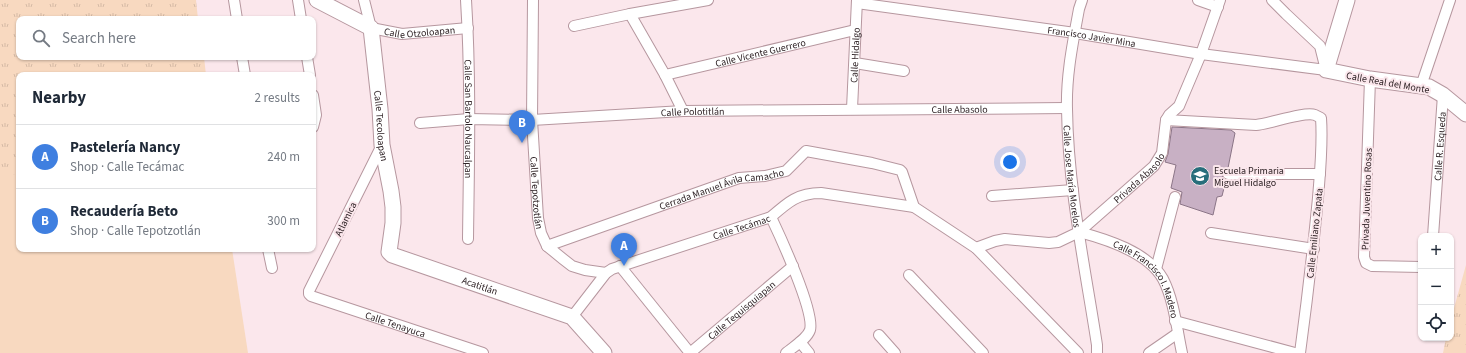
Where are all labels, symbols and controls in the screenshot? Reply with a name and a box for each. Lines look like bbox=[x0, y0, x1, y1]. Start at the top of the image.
search box bbox=[16, 16, 316, 60]
street label: Calle Otzoloapan bbox=[383, 23, 456, 42]
street label: Francisco Javier Mina bbox=[1046, 23, 1137, 51]
icon: search bbox=[30, 27, 52, 49]
street label: Calle Hidalgo bbox=[847, 27, 864, 83]
text: Search here bbox=[62, 28, 136, 49]
street label: Calle Vicente Guerrero bbox=[714, 36, 807, 71]
street label: Calle San Bartolo Naucalpan bbox=[461, 59, 475, 178]
street label: Calle Real del Monte bbox=[1345, 69, 1431, 97]
text: Nearby bbox=[32, 86, 86, 110]
text: 2 results bbox=[255, 89, 300, 107]
street label: Calle Tecoloapan bbox=[370, 90, 391, 162]
street label: Calle Abasolo bbox=[931, 103, 988, 117]
street label: Calle Polotitlán bbox=[660, 105, 725, 120]
pin: B bbox=[509, 110, 535, 143]
street label: Calle R. Esqueda bbox=[1431, 111, 1450, 181]
street label: Calle Jose María Morelos bbox=[1059, 125, 1084, 229]
text: Pastelería Nancy bbox=[70, 137, 180, 158]
text: A bbox=[41, 148, 49, 166]
text: 240 m bbox=[267, 148, 300, 166]
street label: Privada Juventino Rosas bbox=[1358, 148, 1376, 250]
street label: Privada Abasolo bbox=[1111, 150, 1169, 207]
your location bbox=[1000, 152, 1020, 172]
street label: Calle Tepotzotlán bbox=[526, 156, 546, 230]
text: Shop · Calle Tecámac bbox=[70, 158, 185, 176]
place label: Escuela Primaria Miguel Hidalgo bbox=[1214, 164, 1284, 190]
school or university icon: Escuela Primaria Miguel Hidalgo bbox=[1189, 165, 1211, 187]
street label: Cerrada Manuel Ávila Camacho bbox=[657, 166, 785, 214]
street label: Calle Emiliano Zapata bbox=[1303, 187, 1327, 279]
street label: Atlamica bbox=[332, 200, 360, 239]
text: Recaudería Beto bbox=[70, 201, 178, 222]
text: B bbox=[41, 212, 49, 230]
text: 300 m bbox=[267, 212, 300, 230]
street label: Calle Tecámac bbox=[711, 212, 773, 244]
text: Shop · Calle Tepotzotlán bbox=[70, 222, 201, 240]
pin: A bbox=[611, 233, 637, 266]
map controls bbox=[1418, 233, 1454, 341]
button: + bbox=[1418, 233, 1454, 269]
street label: Calle Francisco I. Madero bbox=[1111, 237, 1181, 320]
button: − bbox=[1418, 269, 1454, 305]
street label: Acatitlán bbox=[460, 274, 500, 299]
street label: Calle Tequisquiapan bbox=[705, 278, 779, 343]
button: locate bbox=[1418, 305, 1454, 341]
street label: Calle Tenayuca bbox=[363, 308, 427, 341]

